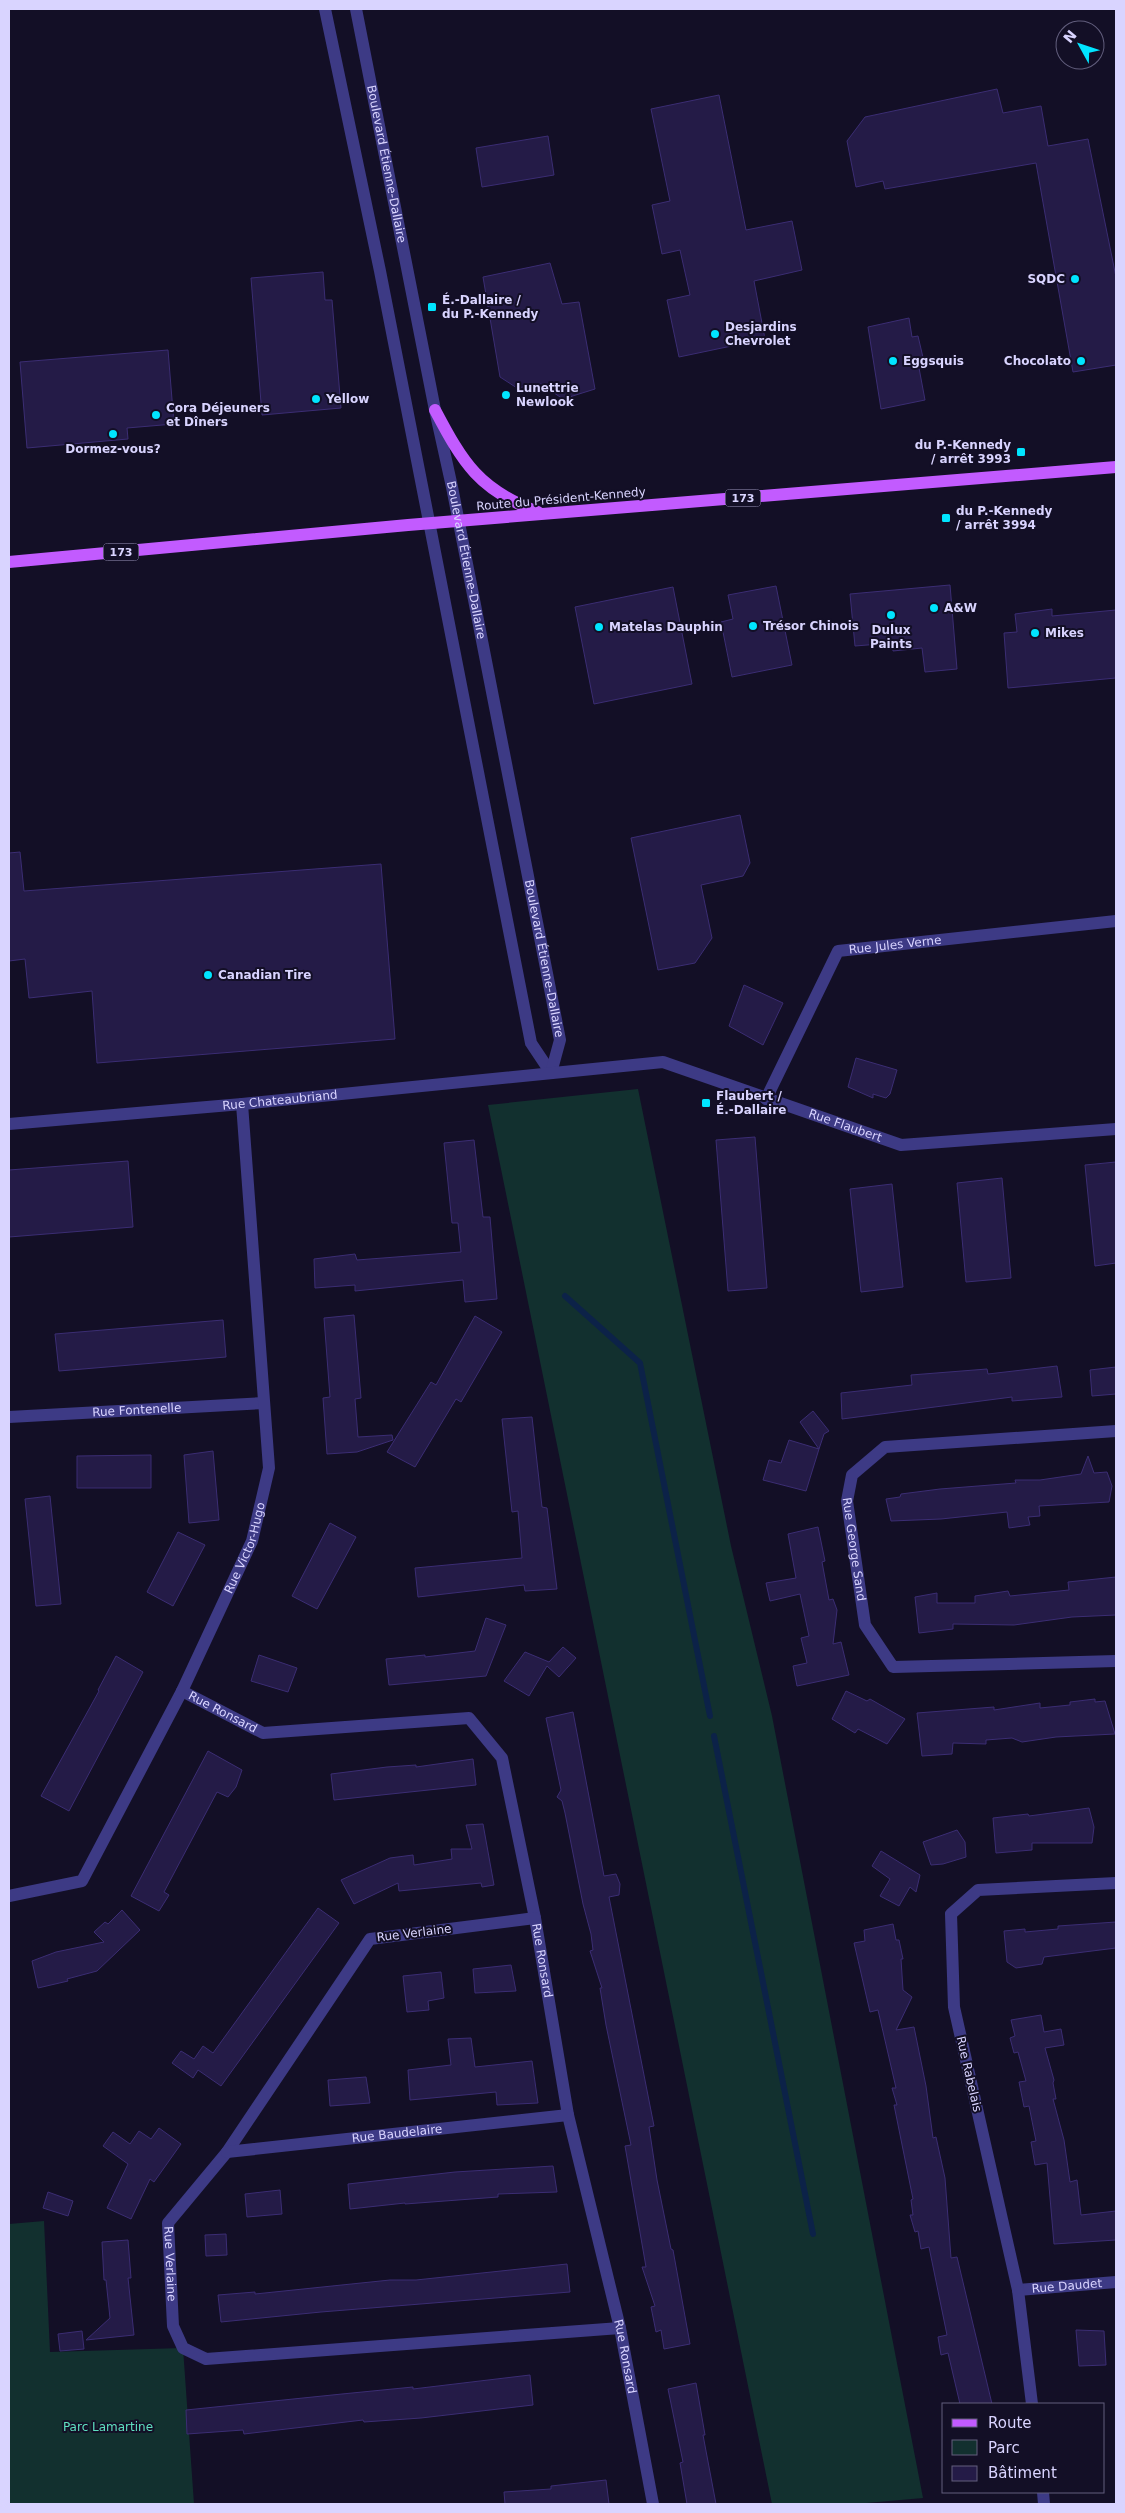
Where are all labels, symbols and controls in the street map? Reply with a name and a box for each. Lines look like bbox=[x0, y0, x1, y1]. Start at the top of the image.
north arrow bbox=[1055, 20, 1105, 70]
text: N bbox=[1060, 27, 1080, 46]
street label: Boulevard Étienne-Dallaire bbox=[364, 84, 409, 244]
place label: SQDC bbox=[1027, 272, 1065, 286]
marker: SQDC bbox=[1069, 273, 1081, 285]
place label: É.-Dallaire / du P.-Kennedy bbox=[442, 292, 538, 321]
marker: É.-Dallaire / du P.-Kennedy bbox=[426, 301, 438, 313]
place label: Desjardins Chevrolet bbox=[725, 320, 797, 348]
marker: Desjardins Chevrolet bbox=[709, 328, 721, 340]
place label: Eggsquis bbox=[903, 354, 964, 368]
place label: Chocolato bbox=[1004, 354, 1071, 368]
marker: Eggsquis bbox=[887, 355, 899, 367]
marker: Chocolato bbox=[1075, 355, 1087, 367]
place label: Lunettrie Newlook bbox=[516, 381, 579, 409]
marker: Lunettrie Newlook bbox=[500, 389, 512, 401]
place label: Yellow bbox=[325, 392, 369, 406]
marker: Yellow bbox=[310, 393, 322, 405]
place label: Cora Déjeuners et Dîners bbox=[166, 401, 270, 429]
marker: Cora Déjeuners et Dîners bbox=[150, 409, 162, 421]
marker: Dormez-vous? bbox=[107, 428, 119, 440]
place label: du P.-Kennedy / arrêt 3993 bbox=[915, 438, 1011, 466]
place label: Dormez-vous? bbox=[65, 442, 161, 456]
marker: du P.-Kennedy / arrêt 3993 bbox=[1015, 446, 1027, 458]
street label: Boulevard Étienne-Dallaire bbox=[444, 480, 489, 640]
street label: Route du Président-Kennedy bbox=[476, 485, 646, 513]
road number: 173 bbox=[726, 489, 760, 506]
place label: du P.-Kennedy / arrêt 3994 bbox=[956, 504, 1052, 532]
marker: du P.-Kennedy / arrêt 3994 bbox=[940, 512, 952, 524]
road number: 173 bbox=[104, 544, 138, 560]
place label: A&W bbox=[944, 601, 977, 615]
marker: A&W bbox=[928, 602, 940, 614]
marker: Dulux Paints bbox=[885, 609, 897, 621]
place label: Trésor Chinois bbox=[763, 619, 859, 633]
place label: Matelas Dauphin bbox=[609, 620, 723, 634]
marker: Trésor Chinois bbox=[747, 620, 759, 632]
marker: Matelas Dauphin bbox=[593, 621, 605, 633]
place label: Dulux Paints bbox=[870, 623, 912, 651]
place label: Mikes bbox=[1045, 626, 1084, 640]
marker: Mikes bbox=[1029, 627, 1041, 639]
street label: Boulevard Étienne-Dallaire bbox=[522, 878, 566, 1039]
street label: Rue Jules Verne bbox=[848, 933, 942, 957]
place label: Canadian Tire bbox=[218, 968, 311, 982]
marker: Canadian Tire bbox=[202, 969, 214, 981]
street label: Rue Chateaubriand bbox=[222, 1088, 338, 1113]
place label: Flaubert / É.-Dallaire bbox=[716, 1089, 786, 1117]
marker: Flaubert / É.-Dallaire bbox=[700, 1097, 712, 1109]
street label: Rue Flaubert bbox=[807, 1106, 884, 1145]
street label: Rue Fontenelle bbox=[92, 1401, 182, 1419]
street label: Rue George Sand bbox=[840, 1496, 868, 1602]
street label: Rue Victor-Hugo bbox=[221, 1501, 268, 1596]
street label: Rue Ronsard bbox=[186, 1689, 260, 1736]
street label: Rue Verlaine bbox=[376, 1921, 452, 1945]
street label: Rue Ronsard bbox=[529, 1922, 555, 1999]
street label: Rue Rabelais bbox=[953, 2035, 985, 2113]
street label: Rue Baudelaire bbox=[351, 2122, 443, 2145]
street label: Rue Verlaine bbox=[161, 2226, 179, 2302]
street label: Rue Daudet bbox=[1031, 2276, 1103, 2296]
street label: Rue Ronsard bbox=[611, 2318, 639, 2395]
legend bbox=[942, 2403, 1105, 2493]
text: Route bbox=[988, 2414, 1032, 2432]
park label: Parc Lamartine bbox=[63, 2420, 153, 2434]
text: Parc bbox=[988, 2439, 1020, 2457]
text: Bâtiment bbox=[988, 2464, 1057, 2482]

